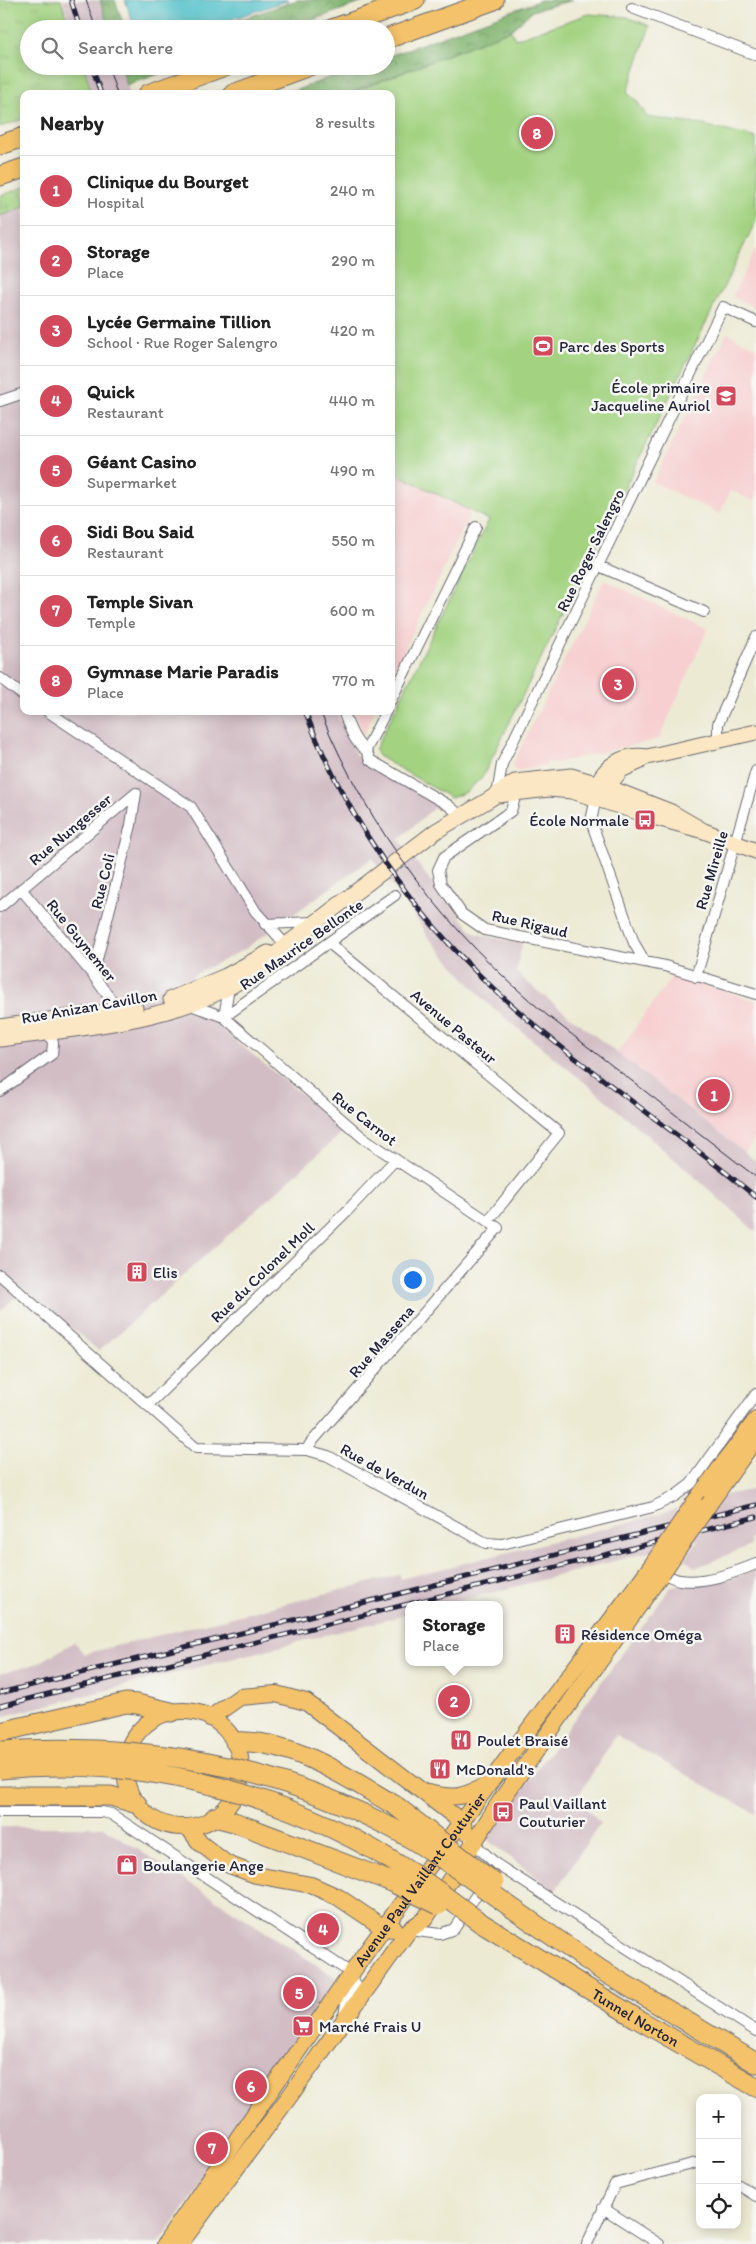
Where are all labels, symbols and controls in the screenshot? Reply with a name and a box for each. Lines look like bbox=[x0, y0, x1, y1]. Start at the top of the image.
search box bbox=[20, 20, 395, 75]
icon: search bbox=[38, 34, 66, 62]
text: Search here bbox=[78, 36, 173, 59]
text: Nearby bbox=[40, 110, 104, 135]
text: 8 results bbox=[315, 113, 375, 132]
pin: 8 bbox=[521, 114, 553, 152]
text: Clinique du Bourget bbox=[87, 170, 249, 193]
text: 1 bbox=[52, 181, 60, 200]
text: 240 m bbox=[330, 181, 375, 200]
text: Hospital bbox=[87, 193, 144, 212]
text: Storage bbox=[87, 240, 150, 263]
text: 2 bbox=[52, 251, 60, 270]
text: 290 m bbox=[331, 251, 375, 270]
text: Place bbox=[87, 263, 124, 282]
text: Lycée Germaine Tillion bbox=[87, 310, 271, 333]
text: 3 bbox=[52, 321, 60, 340]
text: 420 m bbox=[330, 321, 375, 340]
text: School · Rue Roger Salengro bbox=[87, 333, 278, 352]
sports icon: Parc des Sports bbox=[531, 334, 555, 358]
place label: Parc des Sports bbox=[559, 337, 665, 356]
place label: École primaire Jacqueline Auriol bbox=[591, 378, 710, 415]
text: Quick bbox=[87, 380, 135, 403]
school or university icon: École primaire Jacqueline Auriol bbox=[714, 384, 738, 408]
text: 4 bbox=[51, 391, 61, 410]
text: 440 m bbox=[329, 391, 375, 410]
text: Restaurant bbox=[87, 403, 164, 422]
text: Géant Casino bbox=[87, 450, 196, 473]
text: 5 bbox=[52, 461, 60, 480]
text: 490 m bbox=[330, 461, 375, 480]
text: Supermarket bbox=[87, 473, 177, 492]
street label: Rue Roger Salengro bbox=[553, 486, 628, 615]
text: Sidi Bou Said bbox=[87, 520, 194, 543]
text: 6 bbox=[52, 531, 60, 550]
text: 550 m bbox=[331, 531, 375, 550]
text: Restaurant bbox=[87, 543, 164, 562]
text: Temple Sivan bbox=[87, 590, 193, 613]
text: 7 bbox=[52, 601, 60, 620]
text: 600 m bbox=[330, 601, 375, 620]
text: Temple bbox=[87, 613, 136, 632]
text: Gymnase Marie Paradis bbox=[87, 660, 279, 683]
pin: 3 bbox=[602, 665, 634, 703]
text: 8 bbox=[52, 671, 60, 690]
text: 770 m bbox=[332, 671, 375, 690]
text: Place bbox=[87, 683, 124, 702]
street label: Rue Nungesser bbox=[25, 789, 116, 869]
bus stop icon: École Normale bbox=[633, 808, 657, 832]
place label: École Normale bbox=[530, 811, 629, 830]
street label: Rue Mireille bbox=[691, 828, 732, 912]
street label: Rue Coli bbox=[86, 851, 119, 911]
street label: Rue Guynemer bbox=[43, 895, 121, 986]
street label: Rue Maurice Bellonte bbox=[236, 895, 367, 994]
street label: Rue Rigaud bbox=[490, 906, 570, 942]
street label: Rue Anizan Cavillon bbox=[20, 985, 158, 1028]
street label: Avenue Pasteur bbox=[407, 985, 501, 1068]
pin: 1 bbox=[698, 1076, 730, 1114]
street label: Rue Carnot bbox=[328, 1087, 401, 1150]
street label: Rue du Colonel Moll bbox=[207, 1218, 319, 1327]
building icon: Elis bbox=[125, 1260, 149, 1284]
place label: Elis bbox=[153, 1263, 178, 1282]
your location bbox=[400, 1267, 426, 1293]
street label: Rue Massena bbox=[345, 1301, 418, 1381]
street label: Rue de Verdun bbox=[337, 1439, 433, 1504]
popup bbox=[405, 1601, 503, 1666]
text: Storage bbox=[423, 1613, 485, 1636]
building icon: Résidence Oméga bbox=[553, 1622, 577, 1646]
place label: Résidence Oméga bbox=[581, 1625, 703, 1644]
text: Place bbox=[423, 1636, 459, 1655]
pin: 2 bbox=[438, 1682, 470, 1720]
restaurant icon: Poulet Braisé bbox=[449, 1728, 473, 1752]
place label: Poulet Braisé bbox=[477, 1731, 568, 1750]
restaurant icon: McDonald's bbox=[428, 1757, 452, 1781]
place label: McDonald's bbox=[456, 1760, 534, 1779]
street label: Avenue Paul Vaillant Couturier bbox=[350, 1788, 490, 1970]
place label: Paul Vaillant Couturier bbox=[519, 1794, 607, 1831]
bus stop icon: Paul Vaillant Couturier bbox=[491, 1800, 515, 1824]
shop icon: Boulangerie Ange bbox=[115, 1853, 139, 1877]
place label: Boulangerie Ange bbox=[143, 1856, 264, 1875]
pin: 4 bbox=[307, 1910, 339, 1948]
pin: 5 bbox=[283, 1974, 315, 2012]
street label: Tunnel Norton bbox=[588, 1984, 683, 2051]
supermarket icon: Marché Frais U bbox=[291, 2014, 315, 2038]
place label: Marché Frais U bbox=[319, 2017, 421, 2036]
pin: 6 bbox=[235, 2067, 267, 2105]
map controls bbox=[696, 2094, 741, 2229]
button: + bbox=[696, 2094, 741, 2139]
pin: 7 bbox=[196, 2129, 228, 2167]
button: − bbox=[696, 2139, 741, 2184]
button: locate bbox=[696, 2184, 741, 2229]

